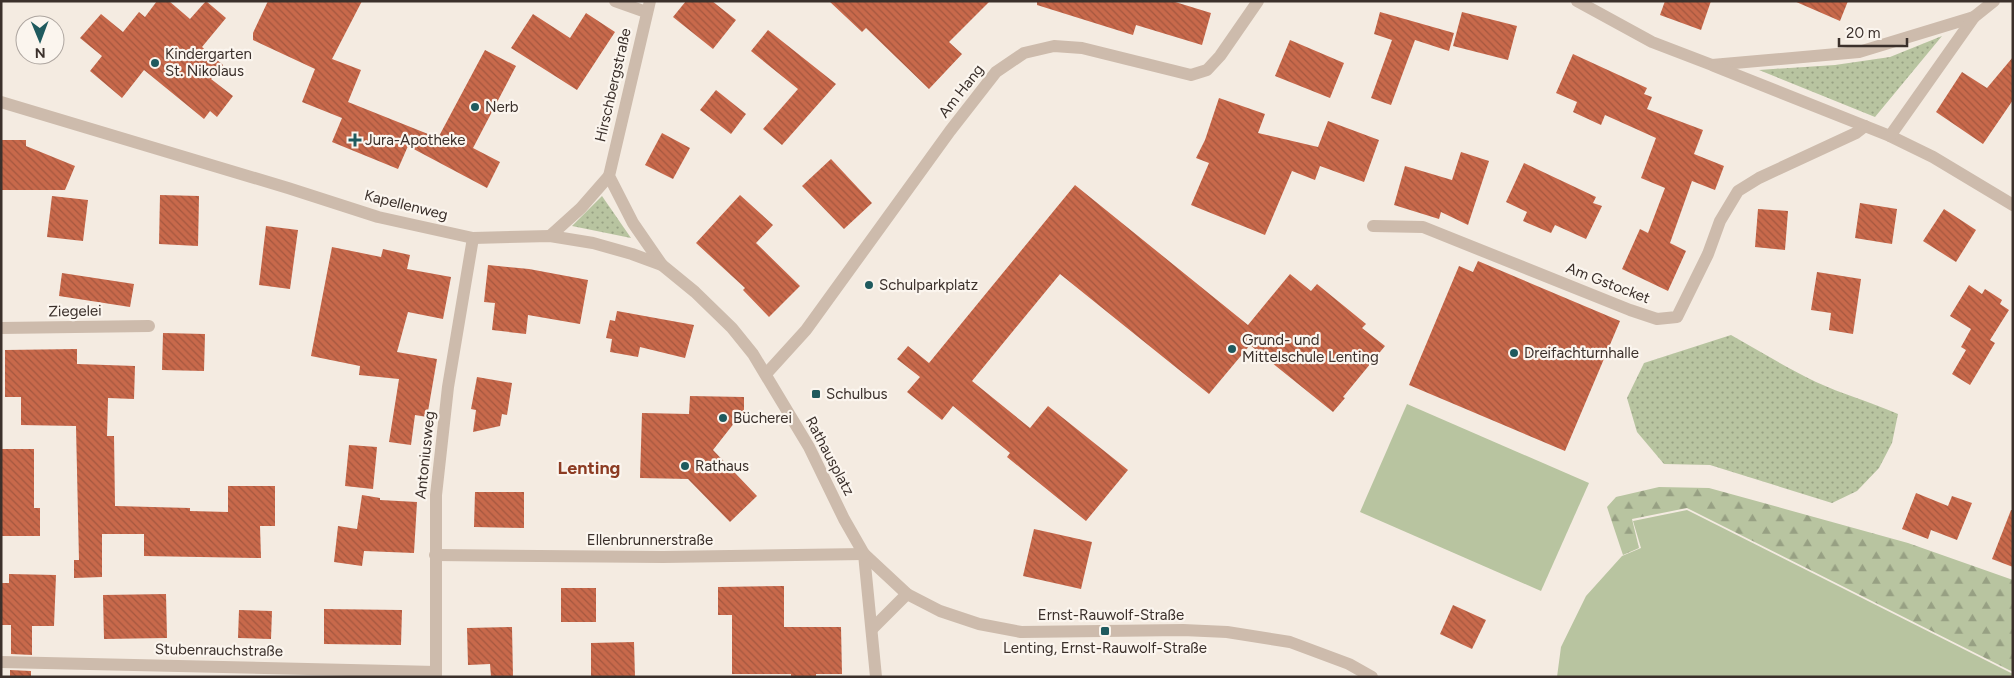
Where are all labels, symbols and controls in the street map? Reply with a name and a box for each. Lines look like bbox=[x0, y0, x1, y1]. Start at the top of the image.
north arrow bbox=[15, 15, 65, 65]
scale bar bbox=[1839, 15, 1906, 47]
text: 20 m bbox=[1846, 24, 1880, 42]
street label: Hirschbergstraße bbox=[591, 26, 635, 144]
text: N bbox=[35, 44, 46, 61]
place label: Kindergarten St. Nikolaus bbox=[165, 45, 252, 80]
marker: Kindergarten St. Nikolaus bbox=[149, 57, 161, 69]
street label: Am Hang bbox=[935, 61, 987, 121]
place label: Nerb bbox=[485, 98, 519, 116]
marker: Nerb bbox=[469, 101, 481, 113]
place label: Jura-Apotheke bbox=[365, 131, 465, 149]
marker: Jura-Apotheke bbox=[349, 134, 361, 146]
street label: Kapellenweg bbox=[362, 186, 450, 224]
street label: Am Gstocket bbox=[1563, 259, 1653, 307]
place label: Schulparkplatz bbox=[879, 276, 978, 294]
marker: Schulparkplatz bbox=[863, 279, 875, 291]
street label: Ziegelei bbox=[48, 302, 102, 320]
place label: Grund- und Mittelschule Lenting bbox=[1242, 331, 1379, 366]
marker: Grund- und Mittelschule Lenting bbox=[1226, 343, 1238, 355]
place label: Dreifachturnhalle bbox=[1524, 344, 1639, 362]
marker: Dreifachturnhalle bbox=[1508, 347, 1520, 359]
place label: Schulbus bbox=[826, 385, 888, 403]
marker: Schulbus bbox=[810, 388, 822, 400]
place label: Bücherei bbox=[733, 409, 792, 427]
street label: Antoniusweg bbox=[411, 410, 439, 500]
marker: Bücherei bbox=[717, 412, 729, 424]
street label: Rathausplatz bbox=[802, 413, 858, 499]
district label: Lenting bbox=[558, 457, 620, 479]
place label: Rathaus bbox=[695, 457, 749, 475]
marker: Rathaus bbox=[679, 460, 691, 472]
street label: Ellenbrunnerstraße bbox=[587, 531, 713, 549]
street label: Ernst-Rauwolf-Straße bbox=[1038, 606, 1184, 624]
marker: Lenting, Ernst-Rauwolf-Straße bbox=[1099, 625, 1111, 637]
place label: Lenting, Ernst-Rauwolf-Straße bbox=[1003, 639, 1207, 657]
street label: Stubenrauchstraße bbox=[155, 640, 283, 660]

